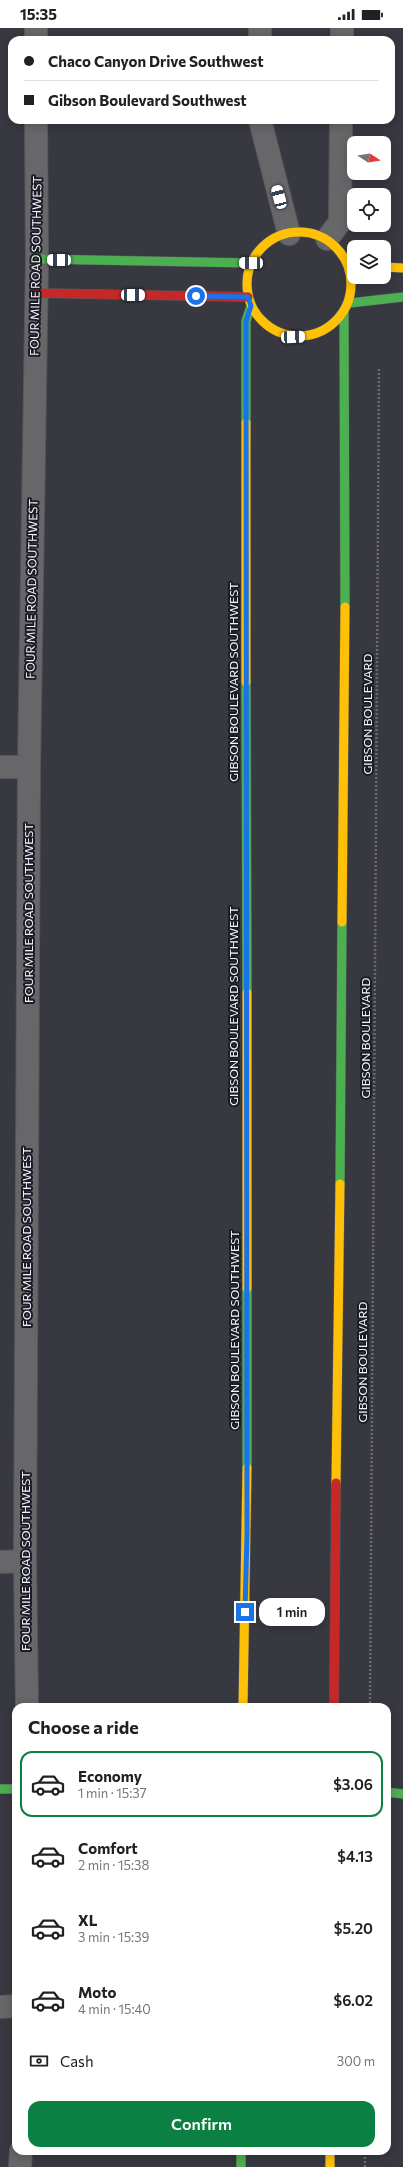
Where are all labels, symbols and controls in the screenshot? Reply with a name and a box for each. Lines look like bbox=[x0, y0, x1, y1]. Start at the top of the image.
text: 15:35 bbox=[20, 5, 57, 23]
text: Chaco Canyon Drive Southwest bbox=[48, 52, 264, 70]
text: Gibson Boulevard Southwest bbox=[48, 91, 247, 109]
north arrow bbox=[347, 136, 391, 180]
map controls bbox=[347, 136, 391, 284]
street label: FOUR MILE ROAD SOUTHWEST bbox=[26, 176, 44, 356]
car bbox=[270, 184, 288, 210]
button: locate bbox=[347, 188, 391, 232]
button: layers bbox=[347, 240, 391, 284]
car bbox=[47, 254, 71, 266]
car bbox=[239, 257, 263, 269]
route start bbox=[187, 287, 205, 305]
car bbox=[121, 289, 145, 301]
car bbox=[281, 331, 305, 343]
street label: FOUR MILE ROAD SOUTHWEST bbox=[22, 499, 40, 679]
street label: GIBSON BOULEVARD SOUTHWEST bbox=[226, 582, 240, 782]
street label: GIBSON BOULEVARD bbox=[360, 653, 374, 774]
street label: FOUR MILE ROAD SOUTHWEST bbox=[21, 823, 35, 1003]
street label: GIBSON BOULEVARD SOUTHWEST bbox=[226, 906, 240, 1106]
street label: GIBSON BOULEVARD bbox=[358, 977, 372, 1098]
street label: FOUR MILE ROAD SOUTHWEST bbox=[19, 1147, 33, 1327]
street label: GIBSON BOULEVARD SOUTHWEST bbox=[227, 1230, 241, 1430]
street label: GIBSON BOULEVARD bbox=[355, 1301, 369, 1422]
street label: FOUR MILE ROAD SOUTHWEST bbox=[18, 1471, 32, 1651]
callout: 1 min bbox=[259, 1598, 325, 1626]
route end bbox=[236, 1603, 254, 1621]
text: 1 min bbox=[277, 1604, 307, 1620]
text: Choose a ride bbox=[28, 1716, 139, 1738]
icon: car bbox=[30, 1766, 66, 1802]
text: Economy bbox=[78, 1767, 142, 1785]
text: $3.06 bbox=[333, 1775, 373, 1793]
text: 1 min · 15:37 bbox=[78, 1785, 147, 1801]
icon: car bbox=[30, 1838, 66, 1874]
text: Comfort bbox=[78, 1839, 138, 1857]
text: $4.13 bbox=[337, 1847, 373, 1865]
text: 2 min · 15:38 bbox=[78, 1857, 149, 1873]
icon: car bbox=[30, 1910, 66, 1946]
text: XL bbox=[78, 1911, 97, 1929]
text: $5.20 bbox=[334, 1919, 373, 1937]
text: 3 min · 15:39 bbox=[78, 1929, 150, 1945]
icon: car bbox=[30, 1982, 66, 2018]
text: Moto bbox=[78, 1983, 117, 2001]
text: $6.02 bbox=[334, 1991, 373, 2009]
text: 4 min · 15:40 bbox=[78, 2001, 151, 2017]
icon: cash bbox=[28, 2050, 50, 2072]
text: Cash bbox=[60, 2052, 94, 2070]
text: 300 m bbox=[337, 2053, 375, 2069]
button: Confirm bbox=[28, 2101, 375, 2147]

